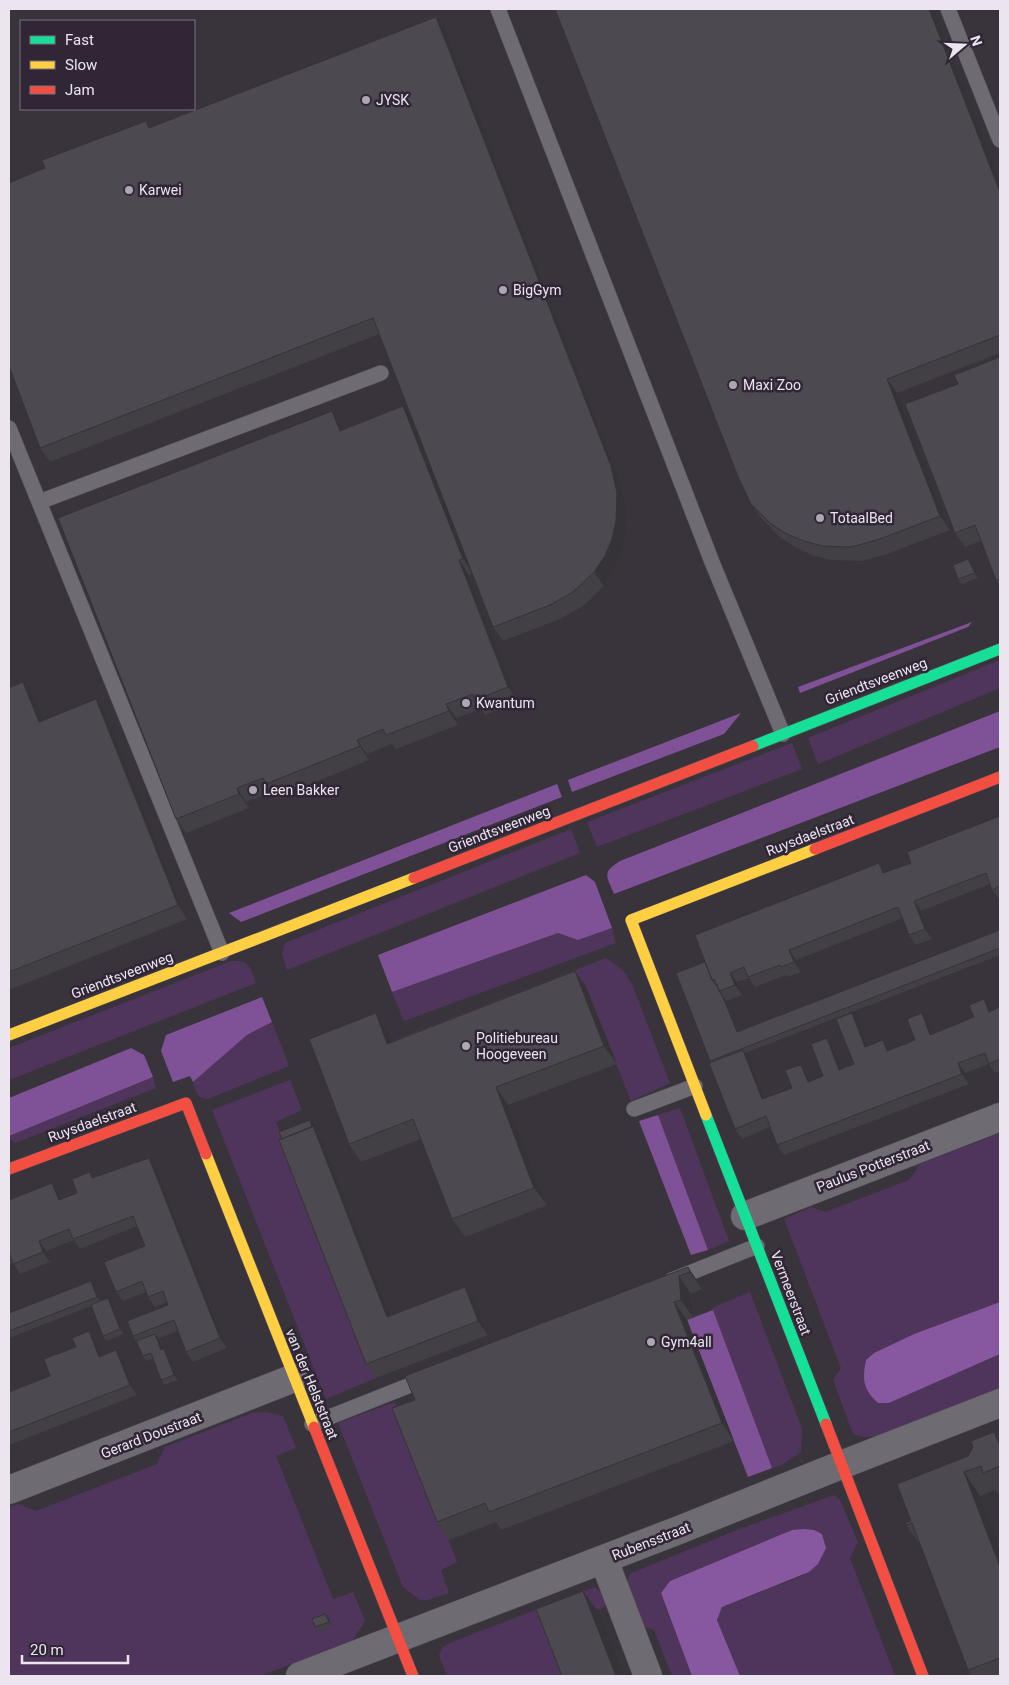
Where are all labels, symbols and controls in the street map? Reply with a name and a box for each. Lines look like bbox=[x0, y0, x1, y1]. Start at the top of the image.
legend bbox=[20, 20, 195, 110]
north arrow bbox=[939, 20, 989, 70]
text: Fast bbox=[65, 31, 94, 49]
text: N bbox=[967, 33, 985, 48]
text: Slow bbox=[65, 56, 97, 74]
text: Jam bbox=[65, 81, 95, 99]
place label: JYSK bbox=[376, 92, 409, 108]
marker: JYSK bbox=[360, 94, 372, 106]
place label: Karwei bbox=[139, 182, 182, 198]
marker: Karwei bbox=[123, 184, 135, 196]
place label: BigGym bbox=[513, 282, 561, 298]
marker: BigGym bbox=[497, 284, 509, 296]
place label: Maxi Zoo bbox=[743, 377, 801, 393]
marker: Maxi Zoo bbox=[727, 379, 739, 391]
place label: TotaalBed bbox=[830, 510, 893, 526]
marker: TotaalBed bbox=[814, 512, 826, 524]
street label: Griendtsveenweg bbox=[823, 654, 929, 708]
place label: Kwantum bbox=[476, 695, 535, 711]
marker: Kwantum bbox=[460, 697, 472, 709]
place label: Leen Bakker bbox=[263, 782, 339, 798]
marker: Leen Bakker bbox=[247, 784, 259, 796]
street label: Griendtsveenweg bbox=[446, 802, 552, 856]
street label: Ruysdaelstraat bbox=[764, 811, 856, 859]
street label: Griendtsveenweg bbox=[69, 948, 175, 1002]
place label: Politiebureau Hoogeveen bbox=[476, 1030, 558, 1062]
marker: Politiebureau Hoogeveen bbox=[460, 1040, 472, 1052]
street label: Ruysdaelstraat bbox=[46, 1099, 139, 1145]
street label: Paulus Potterstraat bbox=[814, 1137, 932, 1195]
street label: Vermeerstraat bbox=[768, 1249, 815, 1338]
street label: van der Helststraat bbox=[283, 1326, 342, 1442]
place label: Gym4all bbox=[661, 1334, 712, 1350]
marker: Gym4all bbox=[645, 1336, 657, 1348]
street label: Gerard Doustraat bbox=[99, 1408, 204, 1461]
street label: Rubensstraat bbox=[610, 1519, 693, 1563]
scale bar bbox=[22, 1632, 129, 1664]
text: 20 m bbox=[30, 1641, 64, 1659]

